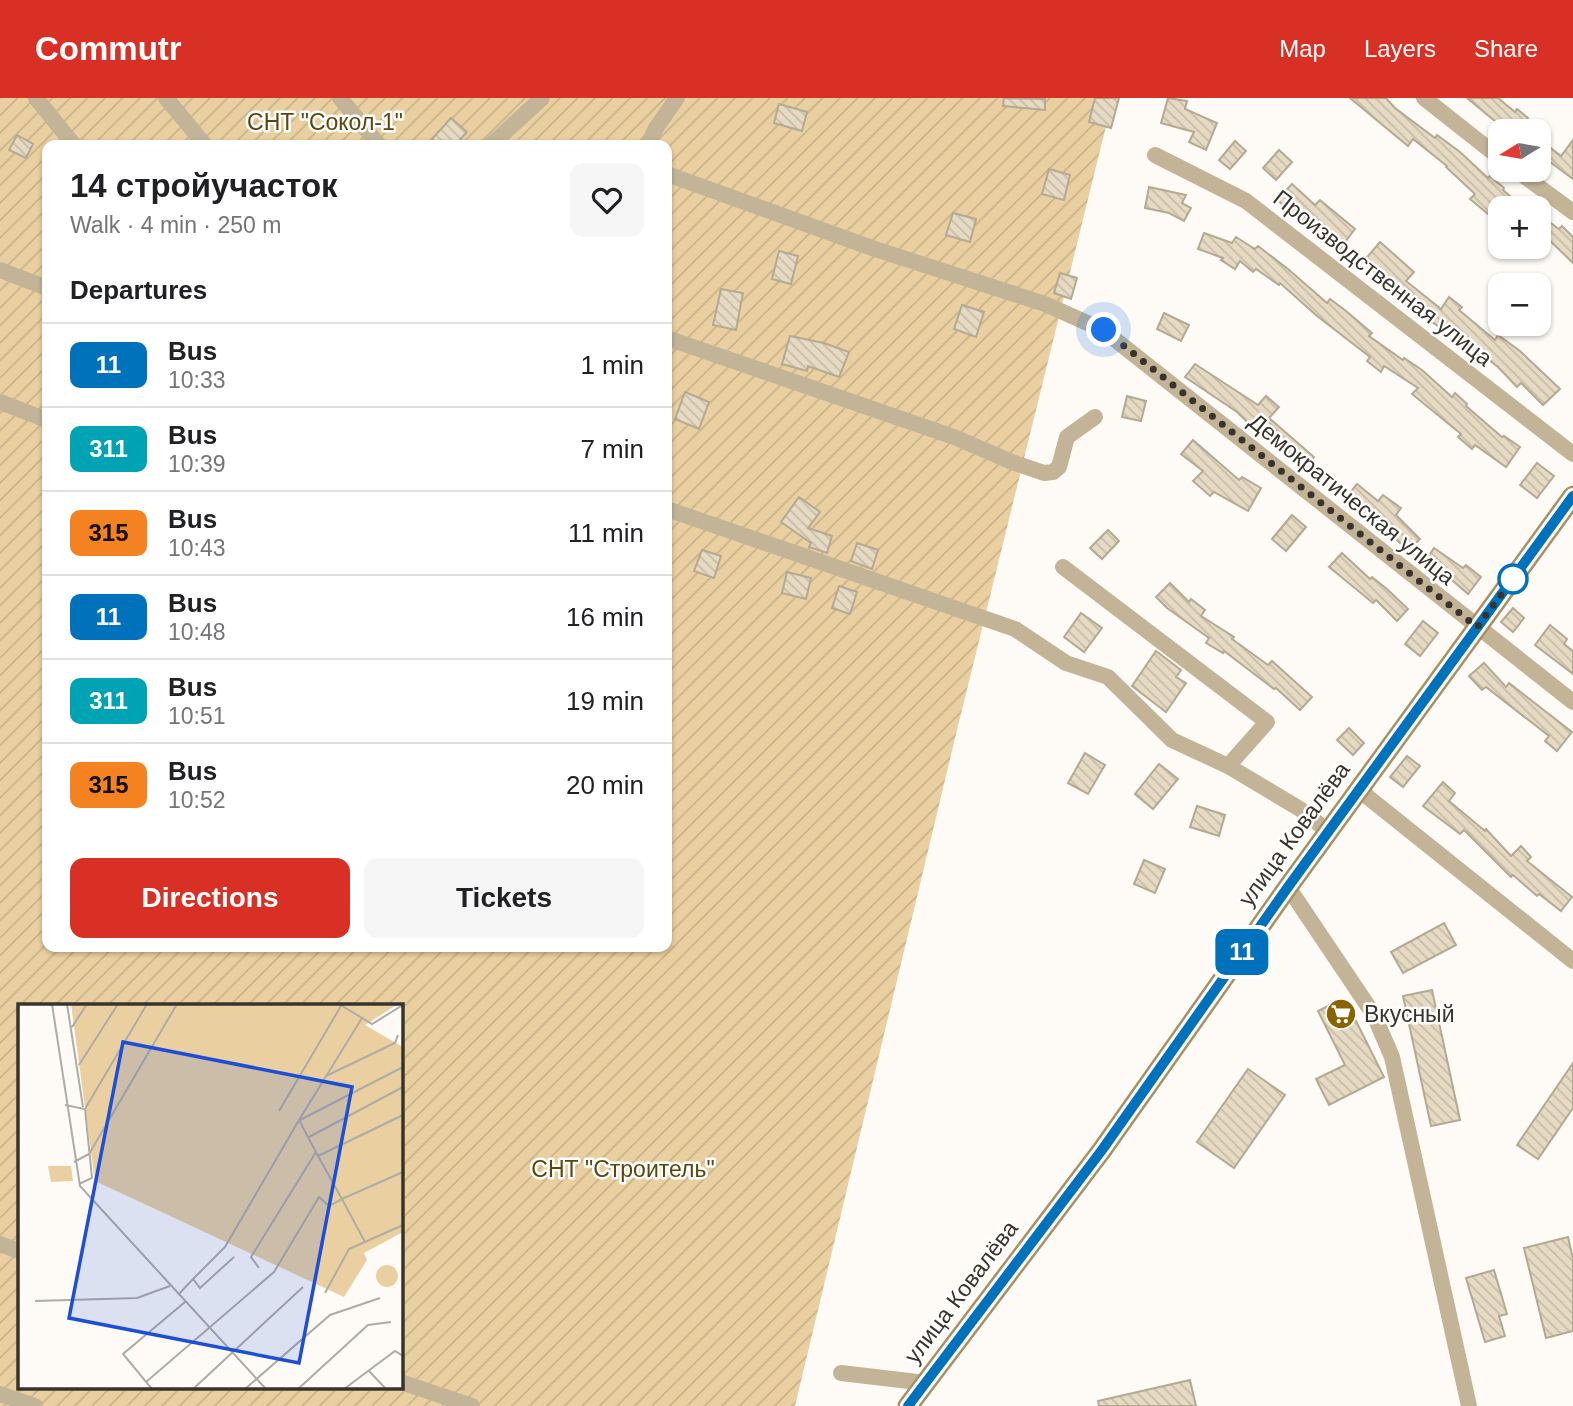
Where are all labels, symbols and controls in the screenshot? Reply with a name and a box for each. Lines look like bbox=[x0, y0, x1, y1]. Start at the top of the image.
text: Commutr bbox=[35, 30, 182, 67]
text: Map bbox=[1279, 35, 1326, 62]
text: Layers bbox=[1364, 35, 1436, 62]
text: Share bbox=[1474, 35, 1538, 62]
park label: СНТ "Сокол-1" bbox=[247, 109, 403, 135]
north arrow bbox=[1488, 119, 1550, 182]
map controls bbox=[1488, 119, 1551, 336]
button: heart bbox=[570, 163, 644, 237]
text: 14 стройучасток bbox=[70, 167, 338, 204]
street label: Производственная улица bbox=[1269, 185, 1498, 372]
button: + bbox=[1488, 196, 1551, 259]
text: Walk · 4 min · 250 m bbox=[70, 212, 281, 238]
button: − bbox=[1488, 273, 1551, 336]
text: Departures bbox=[70, 275, 207, 305]
your location bbox=[1086, 312, 1121, 347]
text: Bus bbox=[168, 336, 217, 366]
text: 1 min bbox=[580, 350, 644, 380]
text: 11 bbox=[96, 351, 121, 378]
text: 10:33 bbox=[168, 367, 226, 393]
street label: Демократическая улица bbox=[1244, 408, 1460, 590]
text: Bus bbox=[168, 420, 217, 450]
text: 7 min bbox=[580, 434, 644, 464]
text: 311 bbox=[89, 435, 128, 462]
text: 10:39 bbox=[168, 451, 226, 477]
text: Bus bbox=[168, 504, 217, 534]
text: 11 min bbox=[568, 518, 644, 548]
text: 315 bbox=[88, 519, 129, 546]
text: 10:43 bbox=[168, 535, 226, 561]
unlabelled marker bbox=[1498, 564, 1528, 594]
text: Bus bbox=[168, 588, 217, 618]
text: 16 min bbox=[566, 602, 644, 632]
text: 11 bbox=[96, 603, 121, 630]
text: 10:48 bbox=[168, 619, 226, 645]
text: Bus bbox=[168, 672, 217, 702]
text: 19 min bbox=[566, 686, 644, 716]
text: 311 bbox=[89, 687, 128, 714]
text: 10:51 bbox=[168, 703, 226, 729]
text: Bus bbox=[168, 756, 217, 786]
street label: улица Ковалёва bbox=[1233, 757, 1355, 911]
text: 20 min bbox=[566, 770, 644, 800]
text: 315 bbox=[88, 771, 129, 798]
text: 10:52 bbox=[168, 787, 226, 813]
button: Directions bbox=[70, 858, 350, 938]
button: Tickets bbox=[364, 858, 644, 938]
line badge: 11 bbox=[1210, 929, 1274, 975]
text: 11 bbox=[1229, 938, 1255, 965]
supermarket icon: Вкусный bbox=[1324, 997, 1358, 1031]
place label: Вкусный bbox=[1364, 1001, 1454, 1027]
inset map bbox=[18, 1004, 402, 1388]
park label: СНТ "Строитель" bbox=[531, 1156, 715, 1182]
street label: улица Ковалёва bbox=[899, 1216, 1023, 1368]

